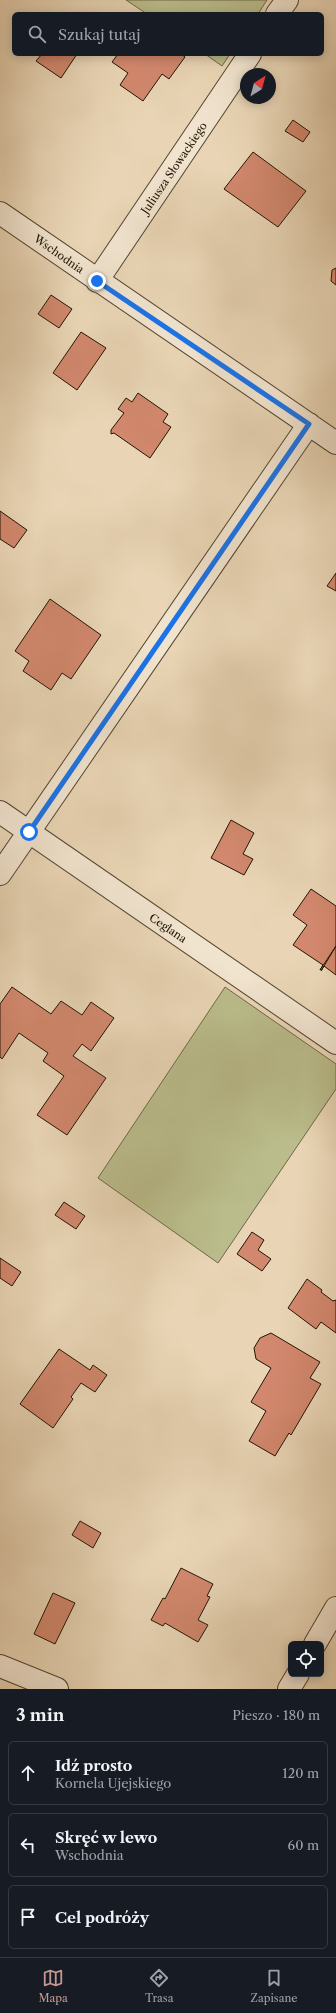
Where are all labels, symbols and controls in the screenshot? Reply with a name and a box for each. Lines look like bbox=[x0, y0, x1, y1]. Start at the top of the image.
search box bbox=[12, 12, 324, 56]
icon: search bbox=[26, 23, 48, 45]
text: Szukaj tutaj bbox=[58, 25, 140, 44]
north arrow bbox=[240, 68, 276, 104]
street label: Juliusza Słowackiego bbox=[137, 119, 210, 218]
street label: Wschodnia bbox=[30, 231, 87, 277]
route end bbox=[88, 272, 106, 290]
route start bbox=[20, 823, 38, 841]
street label: Ceglana bbox=[147, 910, 190, 946]
map controls bbox=[288, 1641, 324, 1677]
button: locate bbox=[288, 1641, 324, 1677]
text: 3 min bbox=[16, 1705, 65, 1725]
text: Pieszo · 180 m bbox=[232, 1707, 320, 1723]
text: Idź prosto bbox=[55, 1756, 132, 1775]
icon: ahead bbox=[17, 1762, 39, 1784]
text: 120 m bbox=[282, 1765, 319, 1781]
text: Kornela Ujejskiego bbox=[55, 1775, 171, 1791]
text: Skręć w lewo bbox=[55, 1828, 157, 1847]
icon: left bbox=[17, 1834, 39, 1856]
text: 60 m bbox=[288, 1837, 319, 1853]
text: Wschodnia bbox=[55, 1847, 124, 1863]
icon: arrive bbox=[17, 1906, 39, 1928]
text: Cel podróży bbox=[55, 1908, 149, 1927]
tab: Mapa bbox=[39, 1967, 68, 2005]
tab: Trasa bbox=[145, 1967, 173, 2005]
tab: Zapisane bbox=[250, 1967, 297, 2005]

